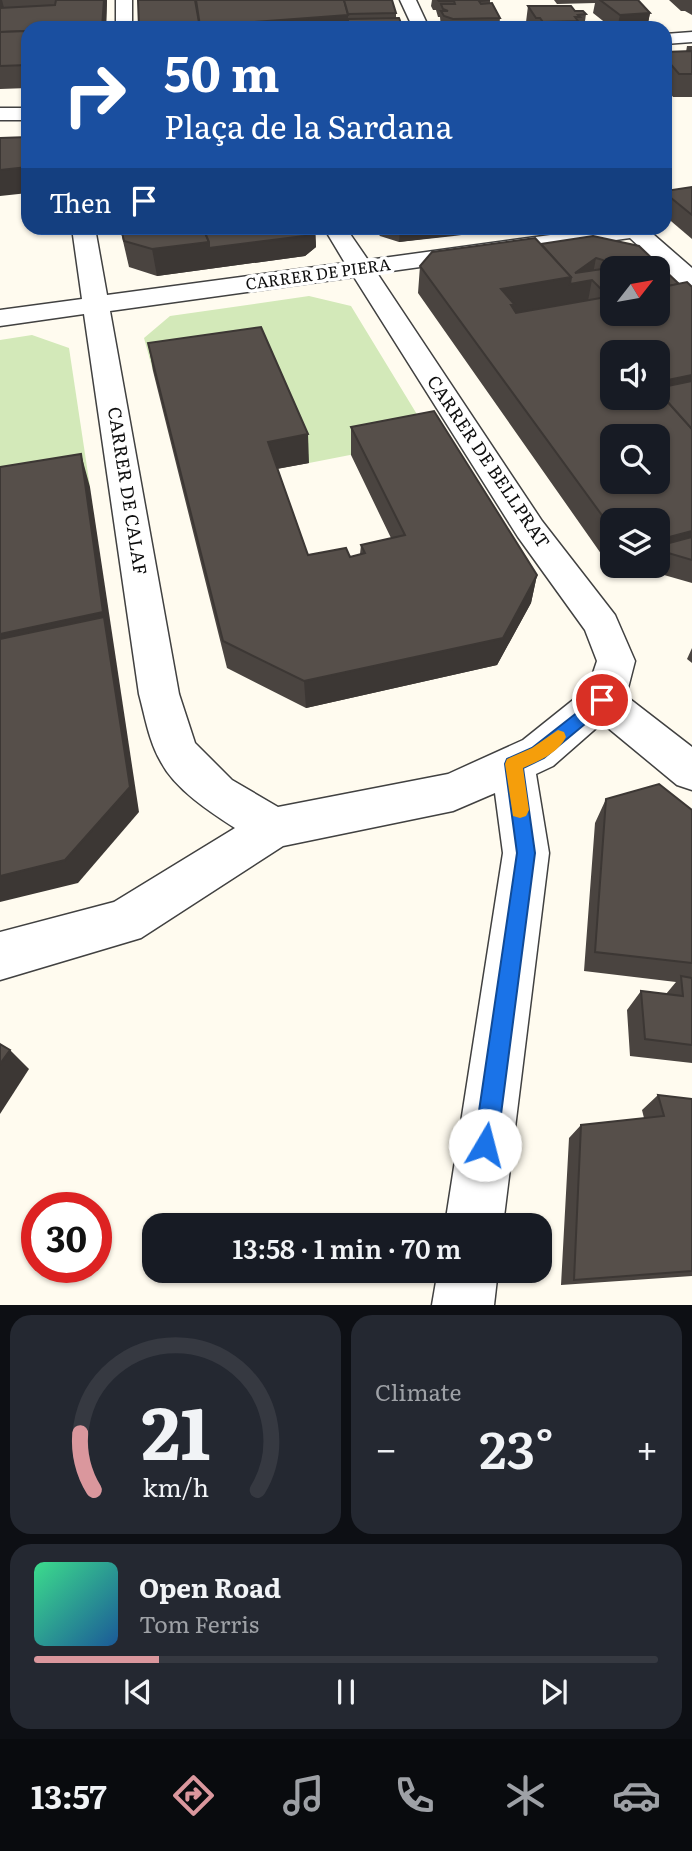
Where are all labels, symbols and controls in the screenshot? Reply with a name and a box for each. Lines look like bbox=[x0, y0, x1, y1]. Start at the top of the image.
text: 50 m bbox=[164, 34, 280, 107]
icon: right bbox=[49, 49, 140, 140]
text: Plaça de la Sardana bbox=[164, 101, 453, 149]
text: Then bbox=[49, 182, 111, 221]
icon: arrive bbox=[125, 182, 163, 220]
street label: CARRER DE PIERA bbox=[244, 251, 392, 295]
north arrow bbox=[600, 256, 670, 326]
map controls bbox=[600, 256, 670, 578]
button: sound bbox=[600, 340, 670, 410]
street label: CARRER DE BELLPRAT bbox=[421, 369, 557, 553]
street label: CARRER DE CALAF bbox=[102, 405, 155, 577]
button: search bbox=[600, 424, 670, 494]
button: layers bbox=[600, 508, 670, 578]
pin bbox=[572, 670, 632, 730]
icon: arrive bbox=[583, 681, 621, 719]
position arrow bbox=[448, 1108, 522, 1182]
speed limit sign: 30 bbox=[21, 1192, 112, 1283]
text: 13:58 · 1 min · 70 m bbox=[233, 1228, 461, 1267]
text: Climate bbox=[375, 1374, 461, 1408]
text: 21 bbox=[141, 1375, 210, 1483]
text: 23° bbox=[479, 1408, 554, 1485]
text: − bbox=[375, 1418, 397, 1475]
text: + bbox=[636, 1418, 658, 1475]
text: km/h bbox=[142, 1468, 209, 1505]
text: Open Road bbox=[139, 1567, 281, 1606]
text: Tom Ferris bbox=[139, 1606, 259, 1640]
icon: previous bbox=[119, 1673, 157, 1711]
icon: pause bbox=[327, 1673, 365, 1711]
icon: next bbox=[535, 1673, 573, 1711]
text: 13:57 bbox=[31, 1771, 107, 1819]
icon: directions bbox=[169, 1771, 218, 1820]
icon: music bbox=[279, 1771, 328, 1820]
icon: phone bbox=[390, 1771, 439, 1820]
icon: climate bbox=[501, 1771, 550, 1820]
icon: car bbox=[612, 1771, 661, 1820]

